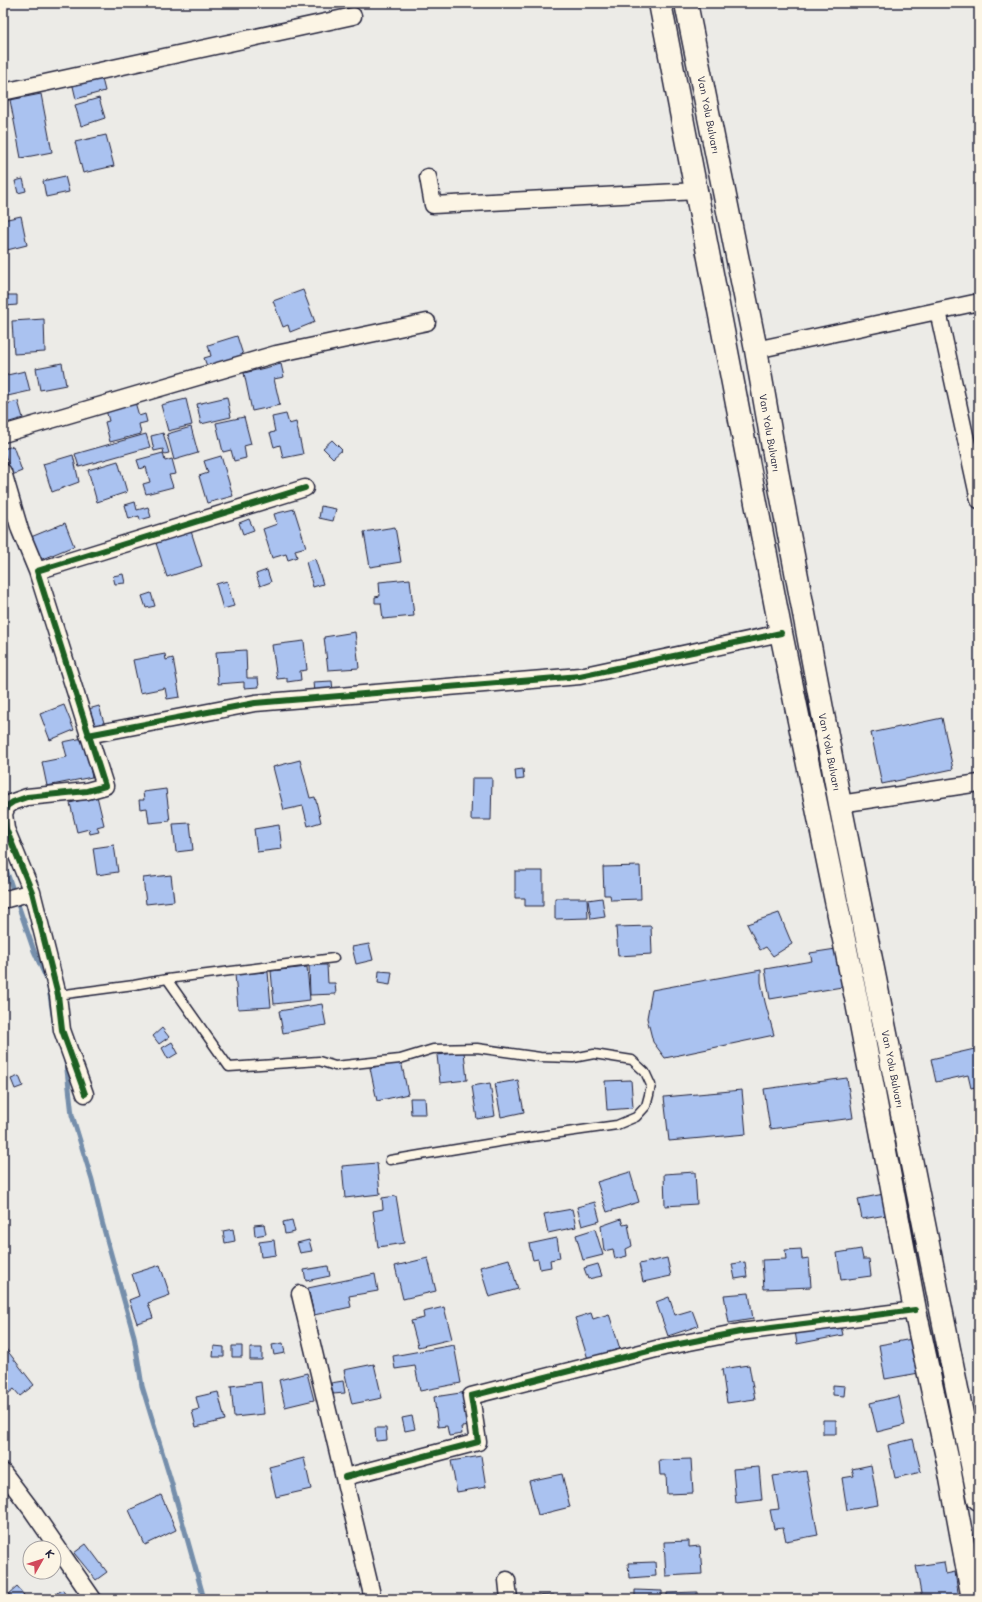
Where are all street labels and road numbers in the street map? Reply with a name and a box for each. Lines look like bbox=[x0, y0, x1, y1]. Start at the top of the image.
street label: Van Yolu Bulvarı bbox=[695, 75, 723, 155]
street label: Van Yolu Bulvarı bbox=[756, 393, 784, 473]
street label: Van Yolu Bulvarı bbox=[816, 712, 844, 792]
street label: Van Yolu Bulvarı bbox=[879, 1029, 907, 1109]

